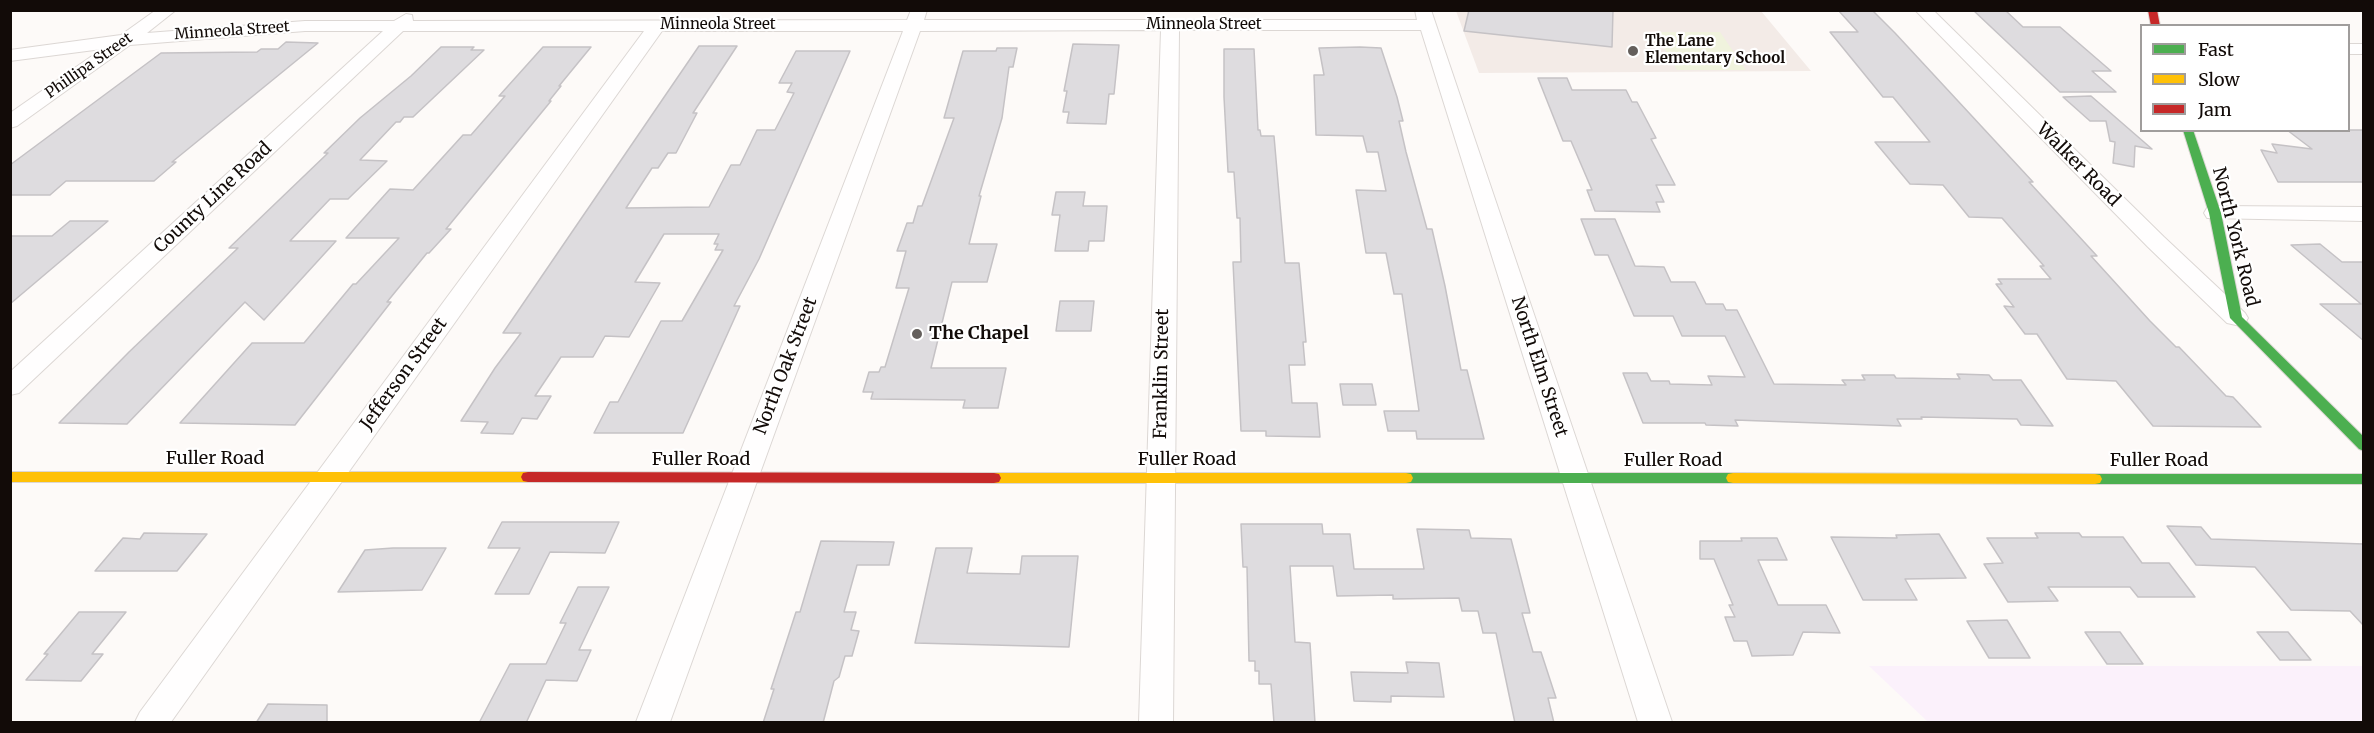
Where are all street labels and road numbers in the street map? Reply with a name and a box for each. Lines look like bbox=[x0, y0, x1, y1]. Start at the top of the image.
street label: Minneola Street bbox=[660, 16, 776, 34]
street label: Minneola Street bbox=[1146, 16, 1262, 34]
street label: Minneola Street bbox=[174, 18, 290, 44]
street label: Phillipa Street bbox=[42, 29, 136, 103]
street label: Walker Road bbox=[2032, 119, 2124, 211]
street label: County Line Road bbox=[150, 138, 276, 258]
street label: North York Road bbox=[2207, 165, 2263, 309]
street label: North Oak Street bbox=[750, 294, 822, 438]
street label: North Elm Street bbox=[1506, 294, 1572, 440]
street label: Franklin Street bbox=[1150, 309, 1174, 439]
street label: Jefferson Street bbox=[356, 314, 452, 434]
street label: Fuller Road bbox=[166, 448, 264, 470]
street label: Fuller Road bbox=[652, 449, 750, 471]
street label: Fuller Road bbox=[1138, 449, 1236, 471]
street label: Fuller Road bbox=[1624, 450, 1722, 472]
street label: Fuller Road bbox=[2110, 450, 2208, 472]

